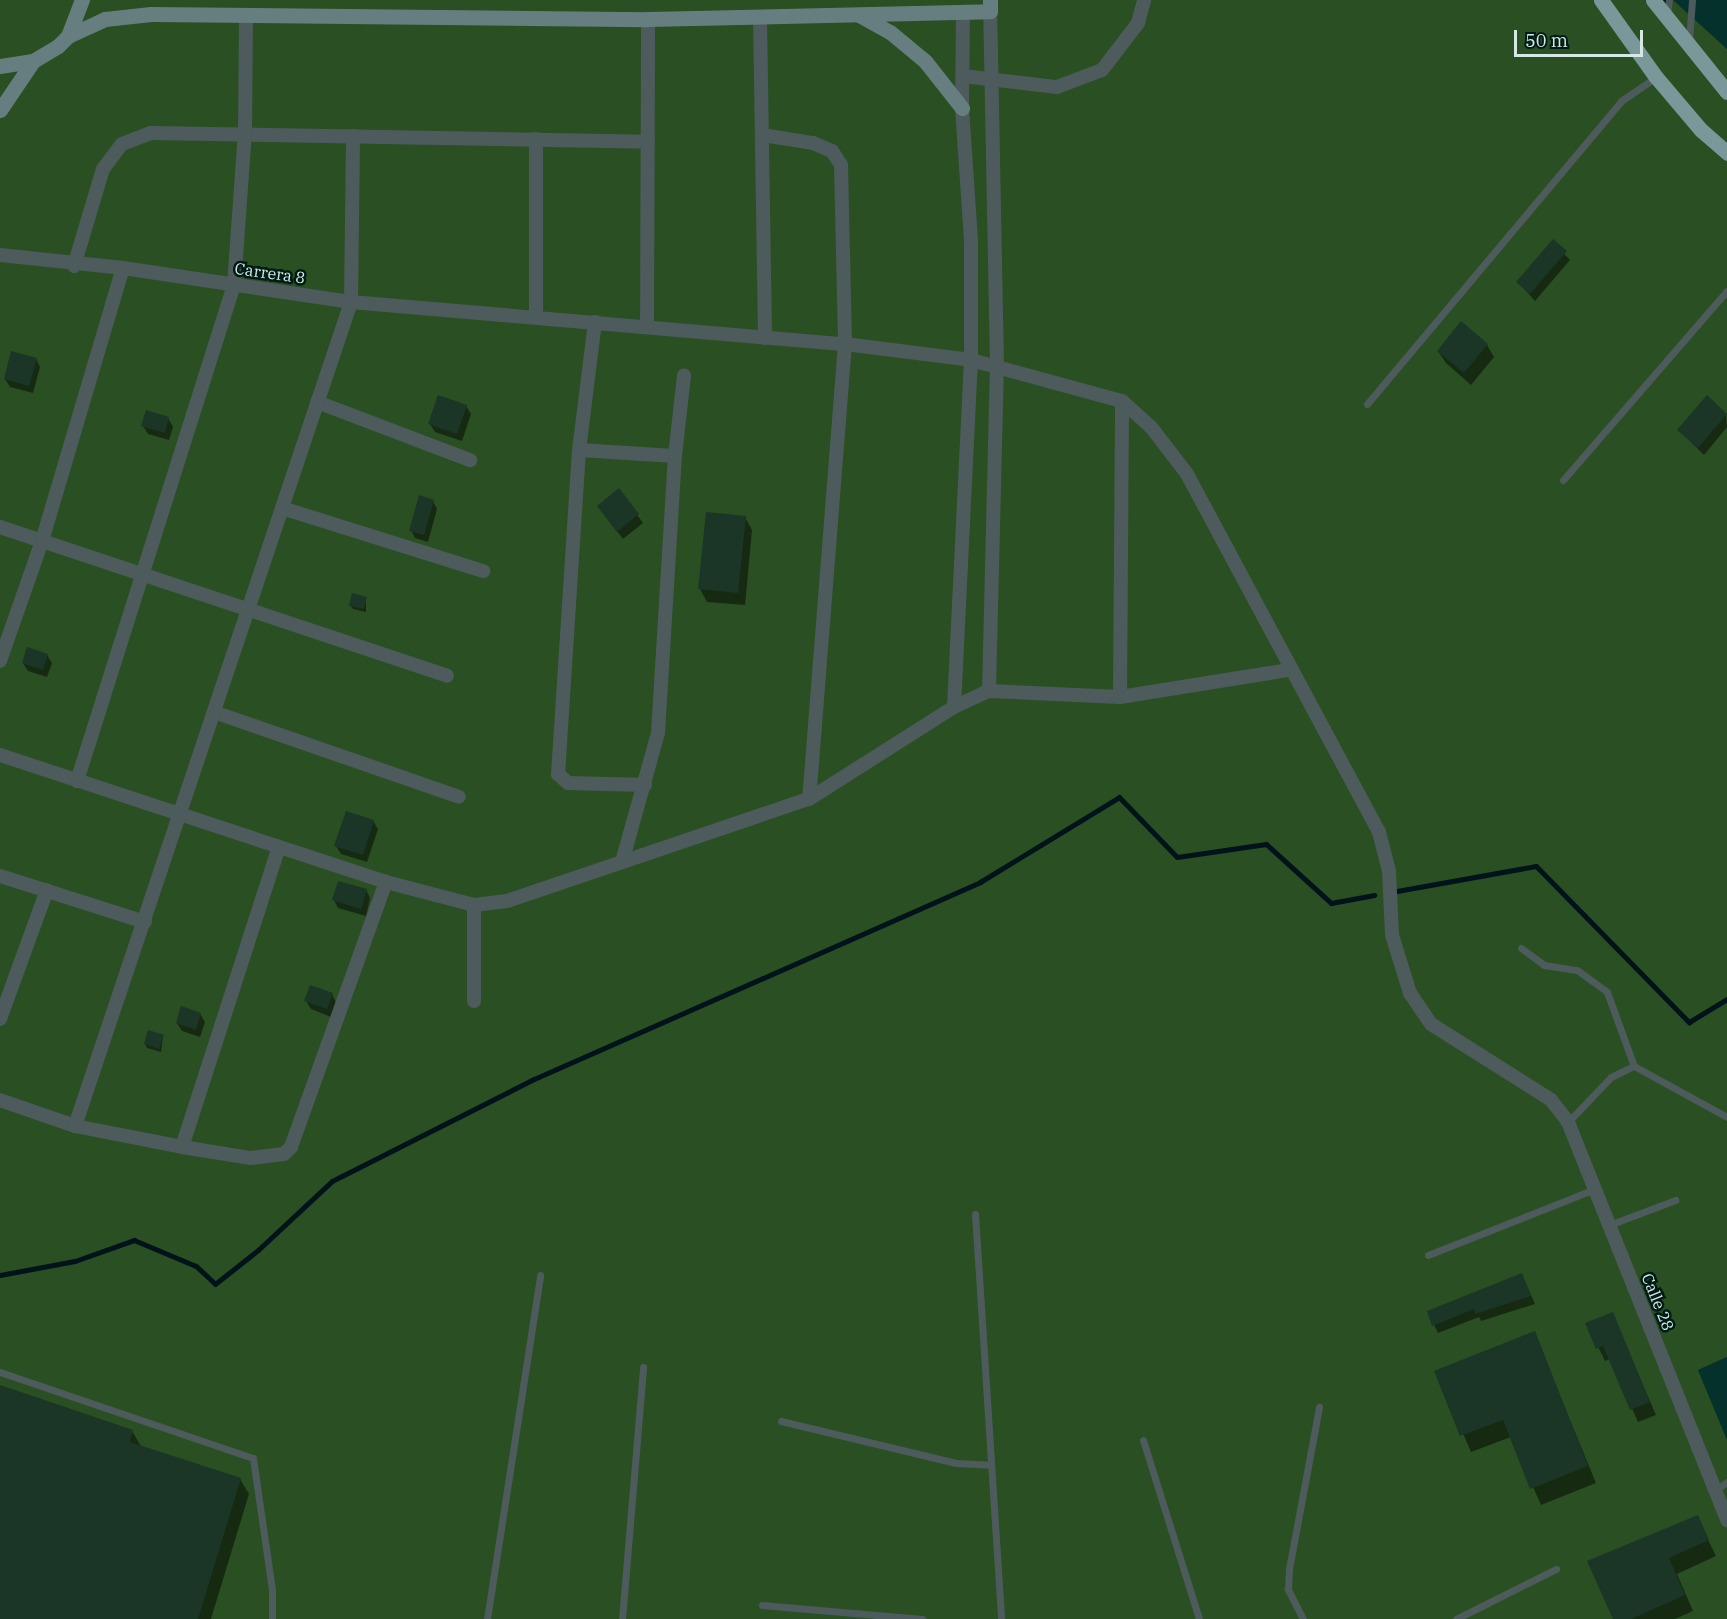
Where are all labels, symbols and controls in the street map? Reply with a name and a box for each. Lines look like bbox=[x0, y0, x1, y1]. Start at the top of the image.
scale bar bbox=[1517, 18, 1646, 56]
text: 50 m bbox=[1525, 29, 1568, 52]
street label: Carrera 8 bbox=[234, 259, 306, 287]
street label: Calle 28 bbox=[1638, 1271, 1678, 1333]

